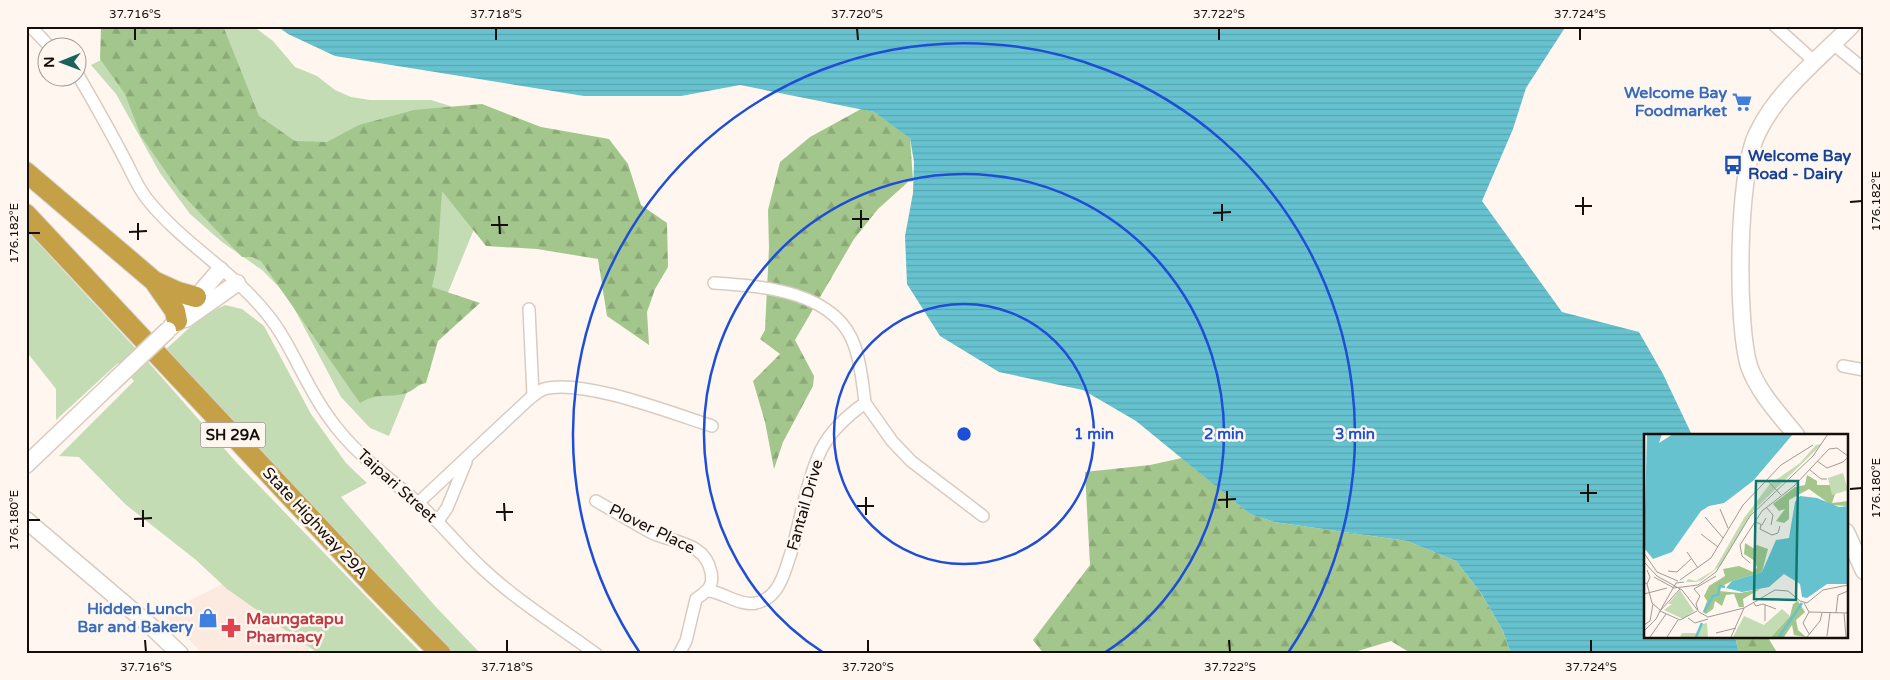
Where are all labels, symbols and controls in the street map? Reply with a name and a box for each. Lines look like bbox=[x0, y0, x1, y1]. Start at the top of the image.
text: 37.716°S bbox=[109, 7, 161, 21]
text: 37.718°S bbox=[470, 7, 522, 21]
text: 37.720°S bbox=[831, 7, 883, 21]
text: 37.722°S bbox=[1193, 7, 1245, 21]
text: 37.724°S bbox=[1554, 7, 1606, 21]
north arrow bbox=[38, 38, 88, 88]
text: N bbox=[41, 56, 58, 68]
place label: Welcome Bay Foodmarket bbox=[1624, 83, 1728, 121]
supermarket icon: Welcome Bay Foodmarket bbox=[1731, 91, 1753, 113]
place label: Welcome Bay Road - Dairy bbox=[1748, 146, 1852, 184]
bus stop icon: Welcome Bay Road - Dairy bbox=[1722, 154, 1744, 176]
text: 176.182°E bbox=[1869, 170, 1883, 231]
text: 176.182°E bbox=[7, 202, 21, 263]
road number: SH 29A bbox=[200, 422, 266, 448]
centre of rings bbox=[955, 425, 973, 443]
text: 1 min bbox=[1074, 425, 1114, 443]
text: 2 min bbox=[1204, 425, 1244, 443]
text: 3 min bbox=[1335, 425, 1375, 443]
inset map bbox=[1644, 434, 1848, 638]
street label: Taipari Street bbox=[353, 445, 441, 527]
street label: Fantail Drive bbox=[782, 457, 828, 553]
text: 176.180°E bbox=[1869, 457, 1883, 518]
street label: State Highway 29A bbox=[258, 463, 372, 583]
text: 176.180°E bbox=[7, 489, 21, 550]
street label: Plover Place bbox=[606, 500, 698, 558]
place label: Hidden Lunch Bar and Bakery bbox=[77, 599, 193, 637]
shop icon: Hidden Lunch Bar and Bakery bbox=[197, 607, 219, 629]
place label: Maungatapu Pharmacy bbox=[246, 609, 344, 647]
pharmacy icon: Maungatapu Pharmacy bbox=[220, 617, 242, 639]
text: 37.716°S bbox=[120, 660, 172, 674]
text: 37.718°S bbox=[481, 660, 533, 674]
text: 37.720°S bbox=[842, 660, 894, 674]
text: 37.722°S bbox=[1204, 660, 1256, 674]
text: 37.724°S bbox=[1565, 660, 1617, 674]

